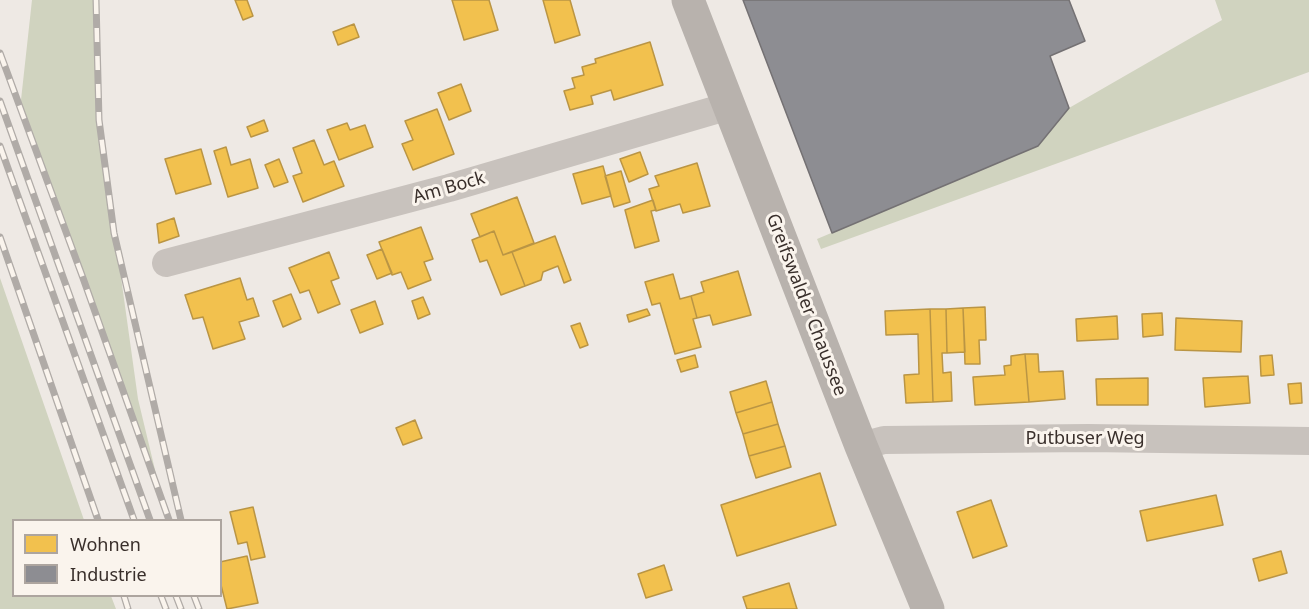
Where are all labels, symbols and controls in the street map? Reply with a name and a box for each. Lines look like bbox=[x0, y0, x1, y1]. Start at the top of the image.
street label: Am Bock bbox=[411, 167, 487, 209]
street label: Greifswalder Chaussee bbox=[761, 211, 851, 399]
street label: Putbuser Weg bbox=[1025, 428, 1145, 450]
legend bbox=[12, 519, 222, 597]
text: Wohnen bbox=[70, 532, 141, 556]
text: Industrie bbox=[70, 562, 147, 586]

